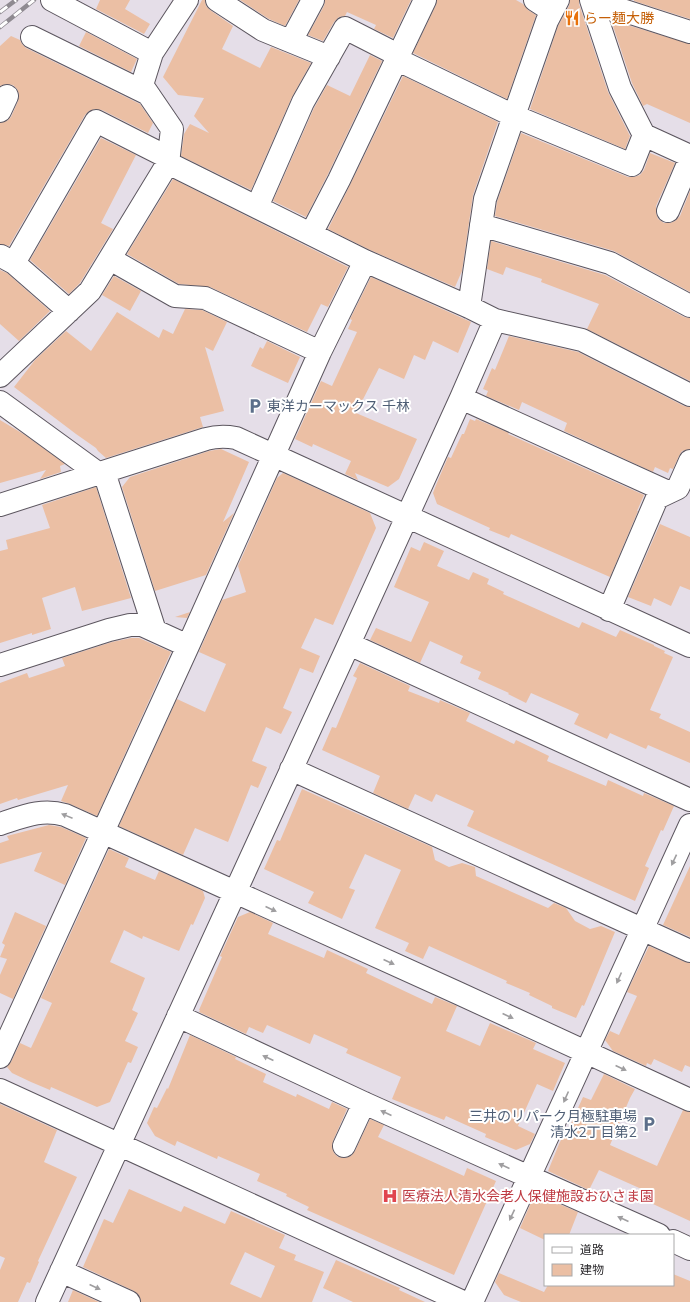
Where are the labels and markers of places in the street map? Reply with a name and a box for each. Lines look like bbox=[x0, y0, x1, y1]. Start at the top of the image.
restaurant icon: らー麺大勝 bbox=[563, 9, 581, 27]
place label: らー麺大勝 bbox=[584, 9, 655, 27]
parking icon: 東洋カーマックス 千林 bbox=[246, 397, 264, 415]
place label: 東洋カーマックス 千林 bbox=[267, 397, 410, 415]
place label: 三井のリパーク月極駐車場 清水2丁目第2 bbox=[469, 1107, 637, 1141]
parking icon: 三井のリパーク月極駐車場 清水2丁目第2 bbox=[640, 1115, 658, 1133]
hospital icon: 医療法人清水会老人保健施設おひさま園 bbox=[381, 1187, 399, 1205]
place label: 医療法人清水会老人保健施設おひさま園 bbox=[402, 1187, 654, 1205]

